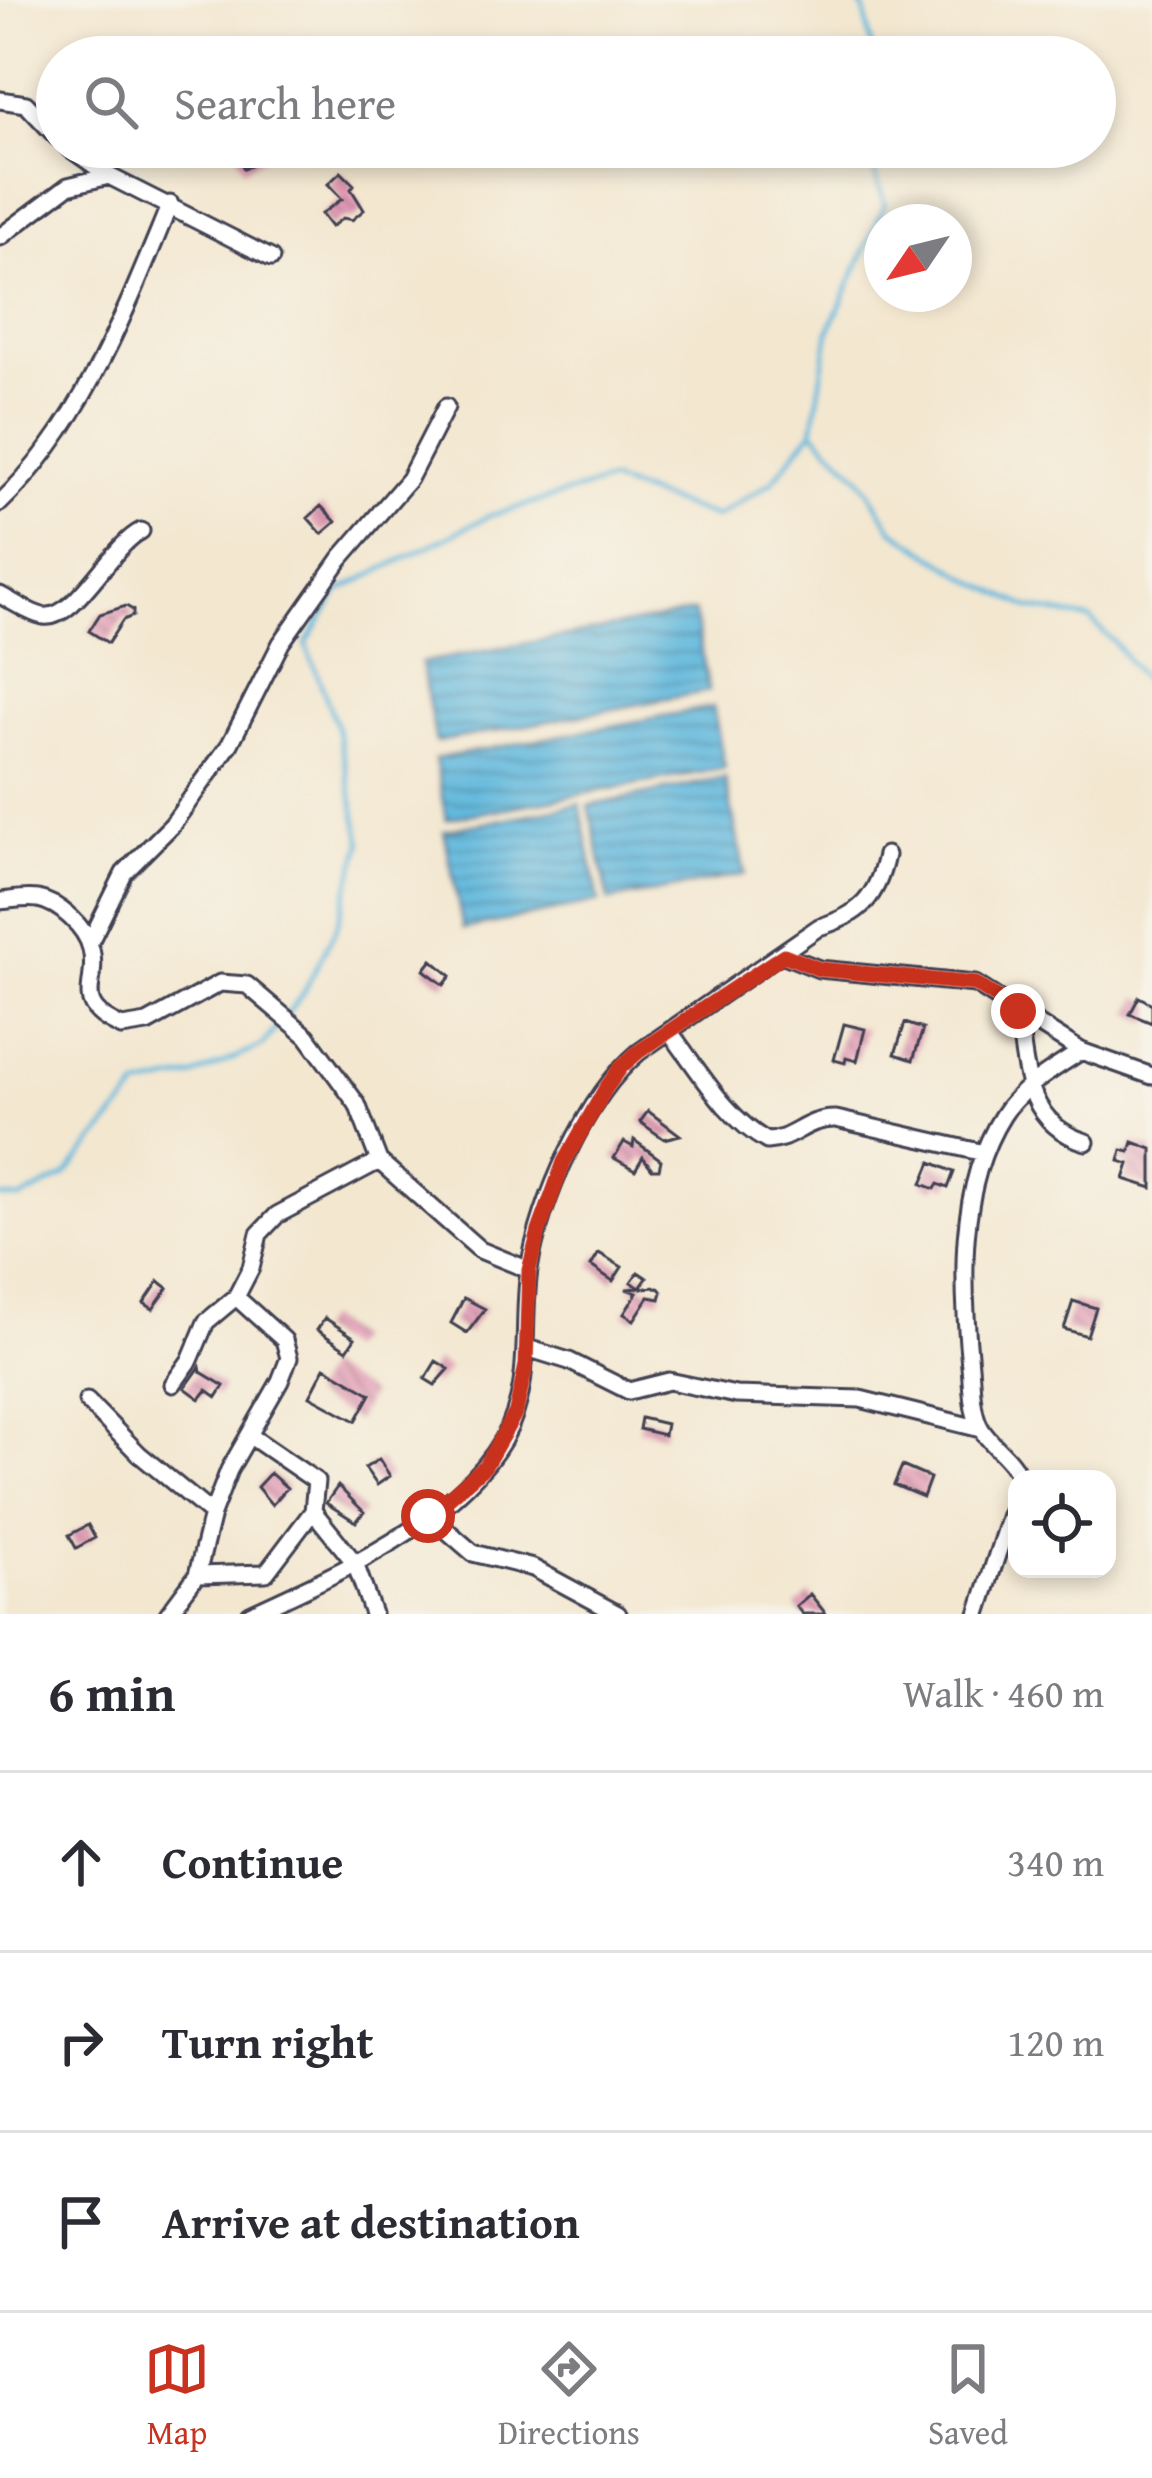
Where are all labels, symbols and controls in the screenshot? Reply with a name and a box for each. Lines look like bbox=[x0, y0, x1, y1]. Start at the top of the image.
search box bbox=[36, 36, 1116, 168]
icon: search bbox=[78, 69, 144, 135]
text: Search here bbox=[174, 70, 396, 135]
north arrow bbox=[864, 204, 972, 312]
route end bbox=[991, 984, 1045, 1038]
map controls bbox=[1008, 1470, 1116, 1578]
button: locate bbox=[1008, 1470, 1116, 1578]
route start bbox=[401, 1489, 455, 1543]
text: 6 min bbox=[48, 1655, 175, 1730]
text: Walk · 460 m bbox=[903, 1664, 1104, 1721]
icon: ahead bbox=[48, 1829, 114, 1895]
text: Continue bbox=[162, 1829, 343, 1894]
text: 340 m bbox=[1007, 1833, 1104, 1890]
icon: right bbox=[48, 2009, 114, 2075]
text: Turn right bbox=[162, 2009, 374, 2074]
text: 120 m bbox=[1007, 2013, 1104, 2070]
icon: arrive bbox=[48, 2189, 114, 2255]
text: Arrive at destination bbox=[162, 2189, 580, 2254]
tab: Map bbox=[144, 2336, 210, 2456]
tab: Directions bbox=[498, 2336, 640, 2456]
tab: Saved bbox=[928, 2336, 1008, 2456]

